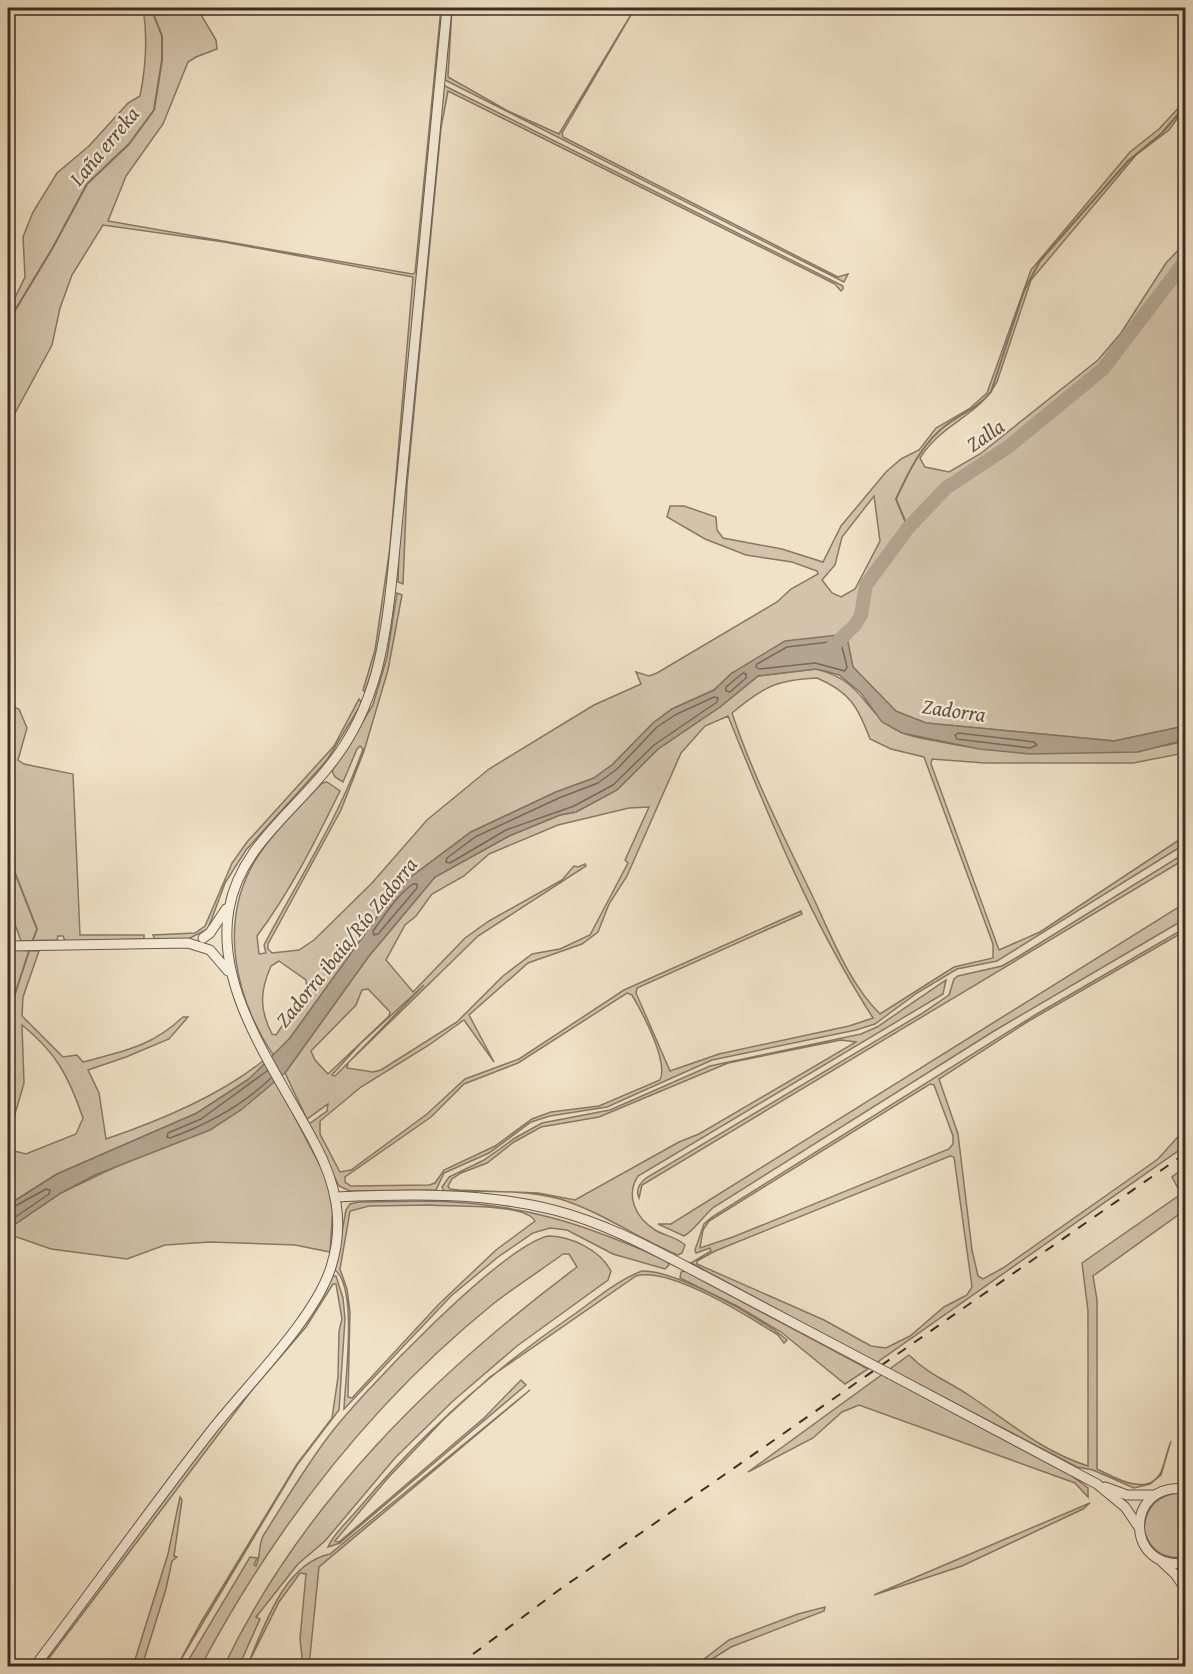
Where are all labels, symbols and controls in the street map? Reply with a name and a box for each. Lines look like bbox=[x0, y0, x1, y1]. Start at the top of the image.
water label: Laña erreka bbox=[61, 99, 147, 193]
water label: Zalla bbox=[960, 411, 1011, 459]
water label: Zadorra bbox=[920, 690, 988, 730]
water label: Zadorra ibaia/Río Zadorra bbox=[268, 850, 425, 1034]

